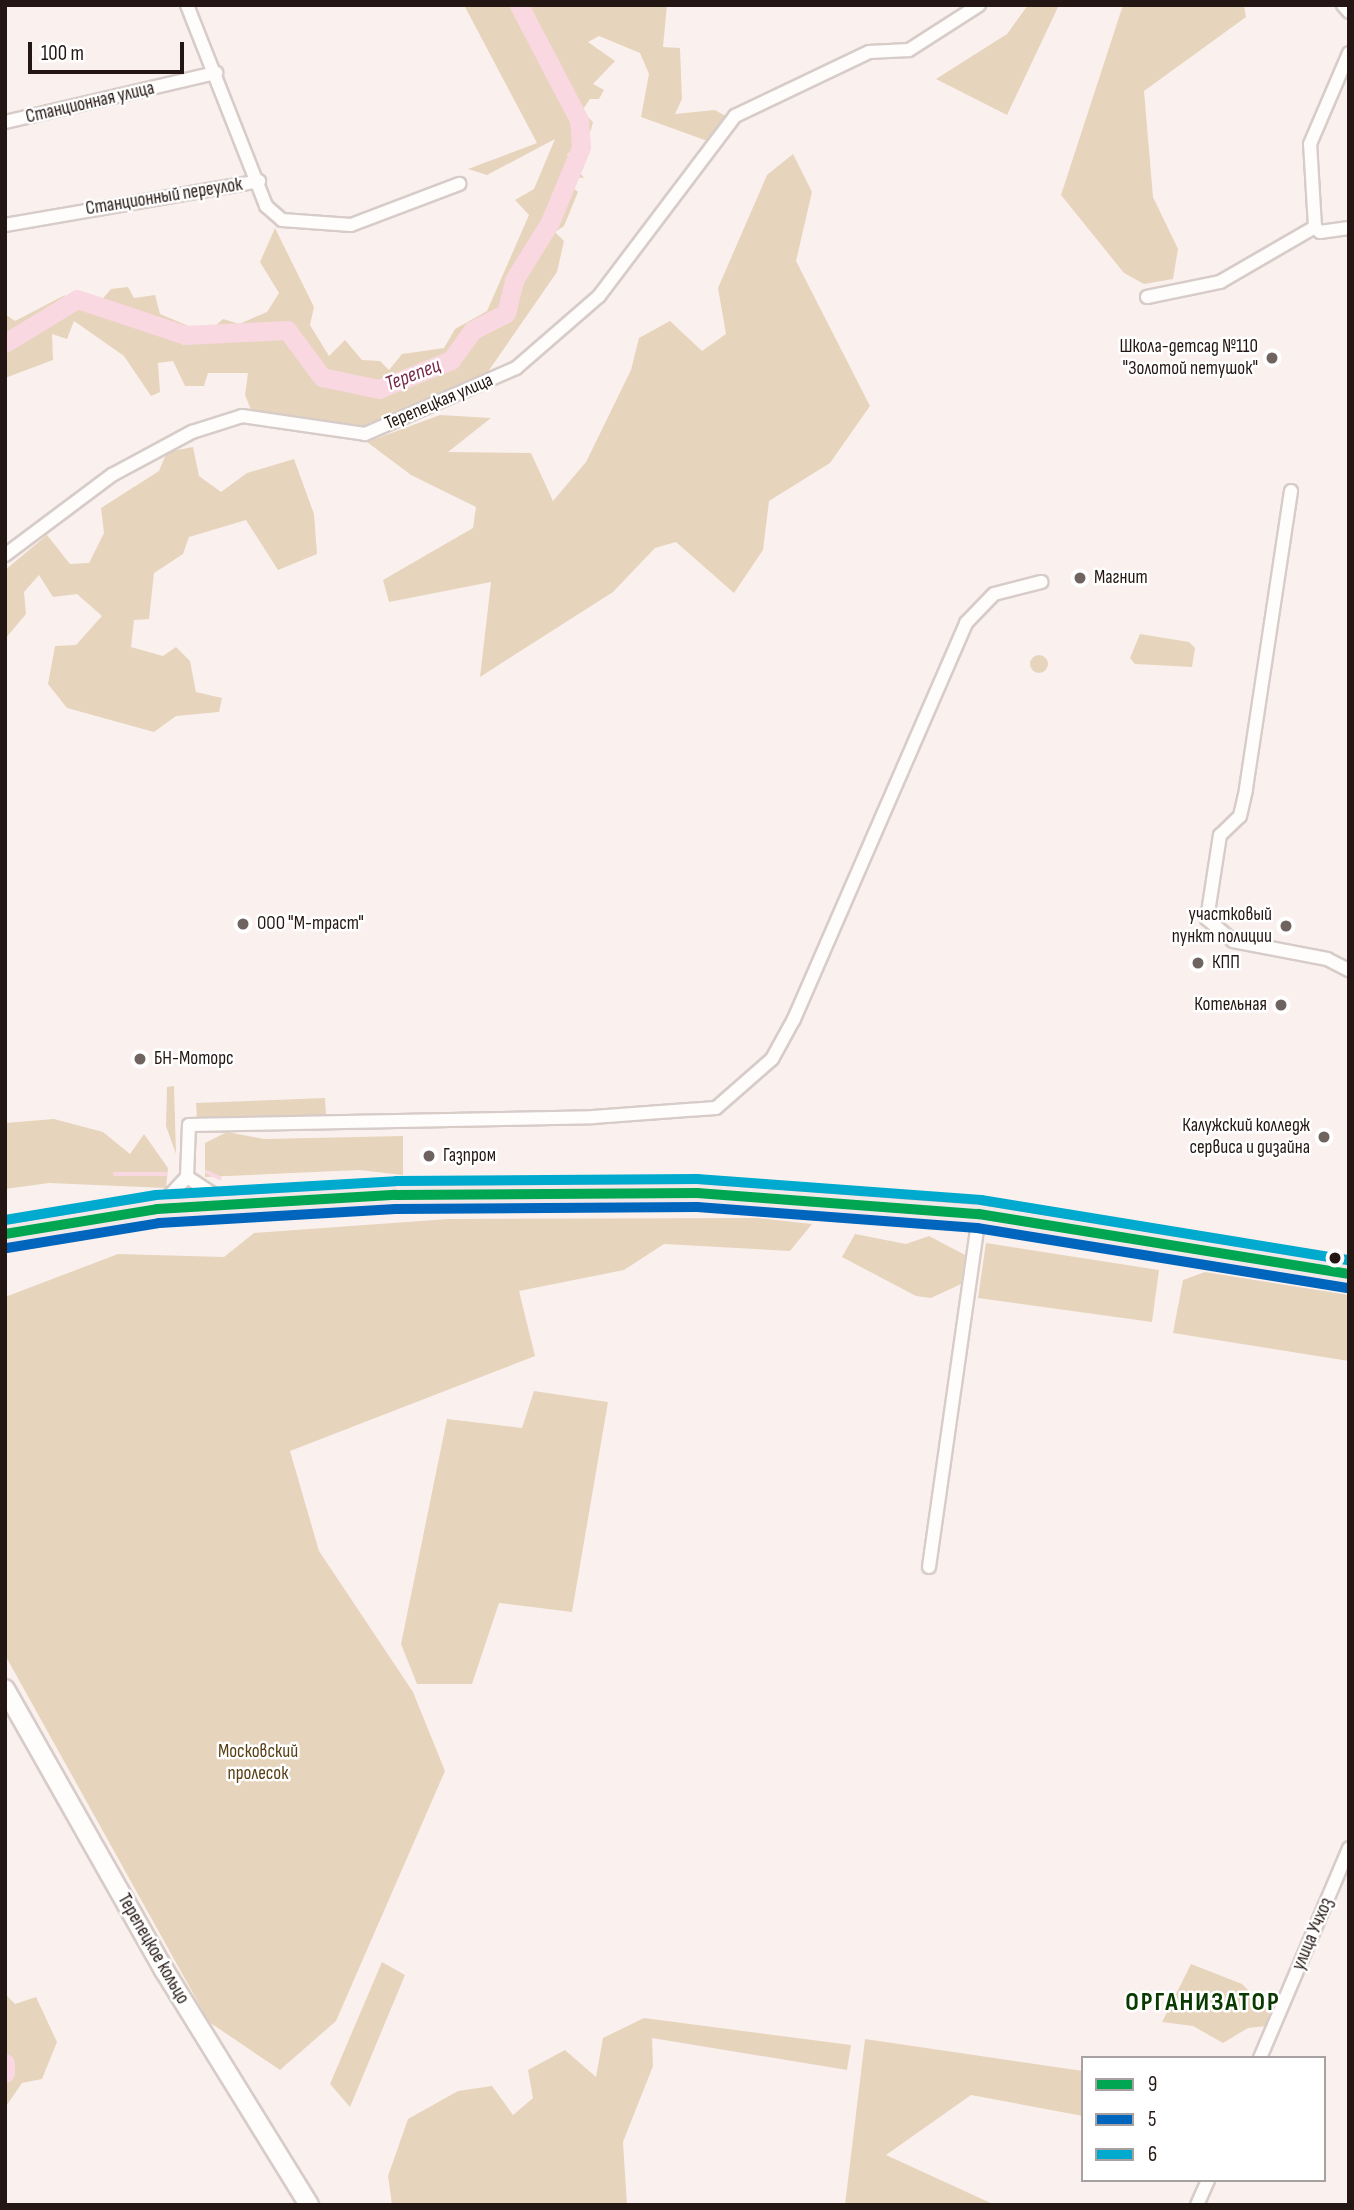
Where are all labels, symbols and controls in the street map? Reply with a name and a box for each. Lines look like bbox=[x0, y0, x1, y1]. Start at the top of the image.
scale bar bbox=[32, 28, 187, 72]
text: 100 m bbox=[41, 41, 84, 66]
street label: Станционная улица bbox=[24, 77, 156, 129]
street label: Станционный переулок bbox=[84, 173, 244, 221]
place label: Школа-детсад №110 "Золотой петушок" bbox=[1120, 336, 1258, 380]
marker: Школа-детсад №110 "Золотой петушок" bbox=[1264, 350, 1280, 366]
water label: Терепец bbox=[382, 353, 444, 397]
street label: Терепецкая улица bbox=[381, 369, 497, 435]
place label: Магнит bbox=[1094, 567, 1148, 589]
marker: Магнит bbox=[1072, 570, 1088, 586]
place label: участковый пункт полиции bbox=[1172, 904, 1272, 948]
place label: ООО "М-траст" bbox=[257, 913, 364, 935]
marker: ООО "М-траст" bbox=[235, 916, 251, 932]
marker: участковый пункт полиции bbox=[1278, 918, 1294, 934]
place label: КПП bbox=[1212, 952, 1240, 974]
marker: КПП bbox=[1190, 955, 1206, 971]
place label: Котельная bbox=[1194, 994, 1267, 1016]
marker: Котельная bbox=[1273, 997, 1289, 1013]
place label: БН-Моторс bbox=[154, 1048, 234, 1070]
marker: БН-Моторс bbox=[132, 1051, 148, 1067]
place label: Калужский колледж сервиса и дизайна bbox=[1182, 1115, 1310, 1159]
marker: Калужский колледж сервиса и дизайна bbox=[1316, 1129, 1332, 1145]
place label: Газпром bbox=[443, 1145, 496, 1167]
marker: Газпром bbox=[421, 1148, 437, 1164]
unlabelled marker bbox=[1328, 1251, 1342, 1265]
park label: Московский пролесок bbox=[218, 1741, 298, 1785]
street label: Терепецкое кольцо bbox=[112, 1890, 194, 2008]
street label: улица Учхоз bbox=[1288, 1894, 1338, 1974]
district label: ОРГАНИЗАТОР bbox=[1127, 1987, 1279, 2019]
legend bbox=[1081, 2056, 1326, 2182]
text: 9 bbox=[1148, 2072, 1157, 2097]
text: 5 bbox=[1148, 2107, 1156, 2132]
text: 6 bbox=[1148, 2142, 1157, 2167]

